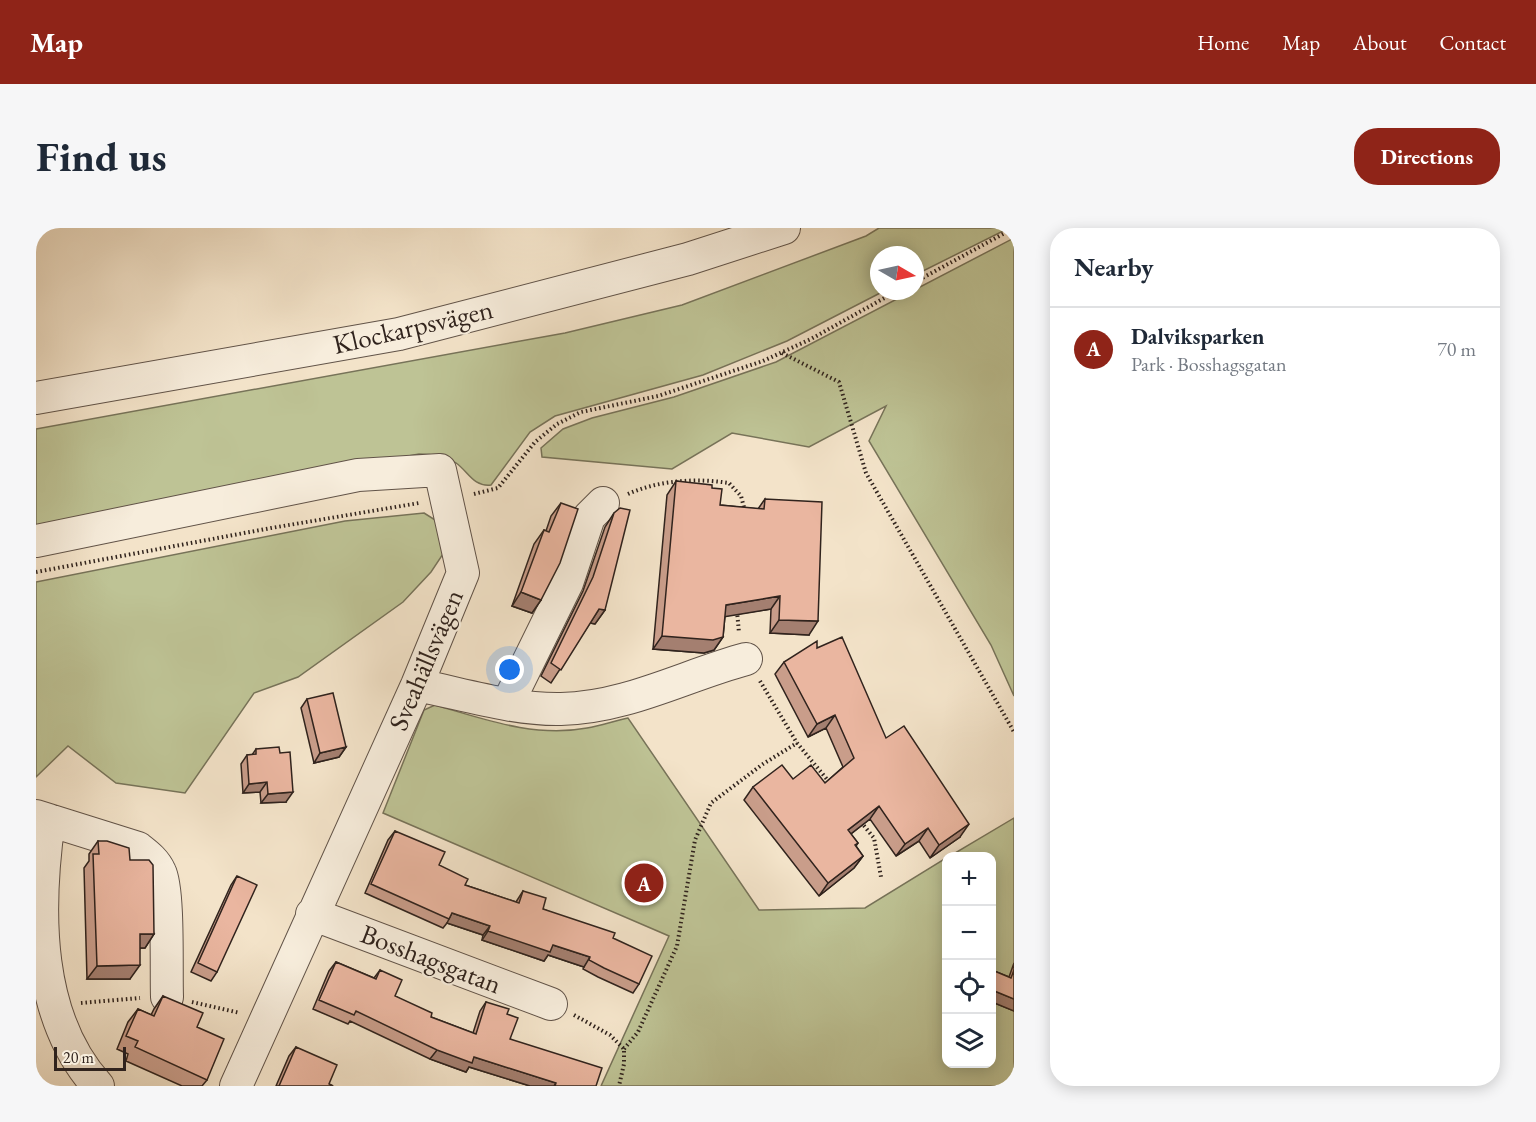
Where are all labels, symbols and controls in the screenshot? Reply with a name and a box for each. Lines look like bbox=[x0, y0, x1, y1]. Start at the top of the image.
text: Map bbox=[30, 24, 83, 60]
text: Home bbox=[1197, 29, 1249, 56]
text: Map bbox=[1282, 29, 1320, 56]
text: About bbox=[1353, 29, 1406, 56]
text: Contact bbox=[1439, 29, 1506, 56]
button: Directions bbox=[1354, 128, 1500, 185]
text: Find us bbox=[36, 129, 167, 184]
north arrow bbox=[870, 246, 924, 300]
text: Nearby bbox=[1074, 250, 1154, 284]
street label: Klockarpsvägen bbox=[329, 291, 496, 362]
text: Dalviksparken bbox=[1131, 322, 1264, 351]
text: A bbox=[1086, 336, 1101, 362]
text: 70 m bbox=[1437, 336, 1476, 362]
text: Park · Bosshagsgatan bbox=[1131, 351, 1287, 377]
street label: Sveahällsvägen bbox=[380, 584, 471, 736]
your location bbox=[495, 655, 524, 684]
map controls bbox=[942, 852, 996, 1068]
button: + bbox=[942, 852, 996, 906]
pin: A bbox=[624, 860, 664, 906]
button: − bbox=[942, 906, 996, 960]
street label: Bosshagsgatan bbox=[356, 916, 506, 1001]
button: locate bbox=[942, 960, 996, 1014]
button: layers bbox=[942, 1014, 996, 1068]
scale bar bbox=[54, 1044, 126, 1072]
text: 20 m bbox=[63, 1047, 94, 1068]

